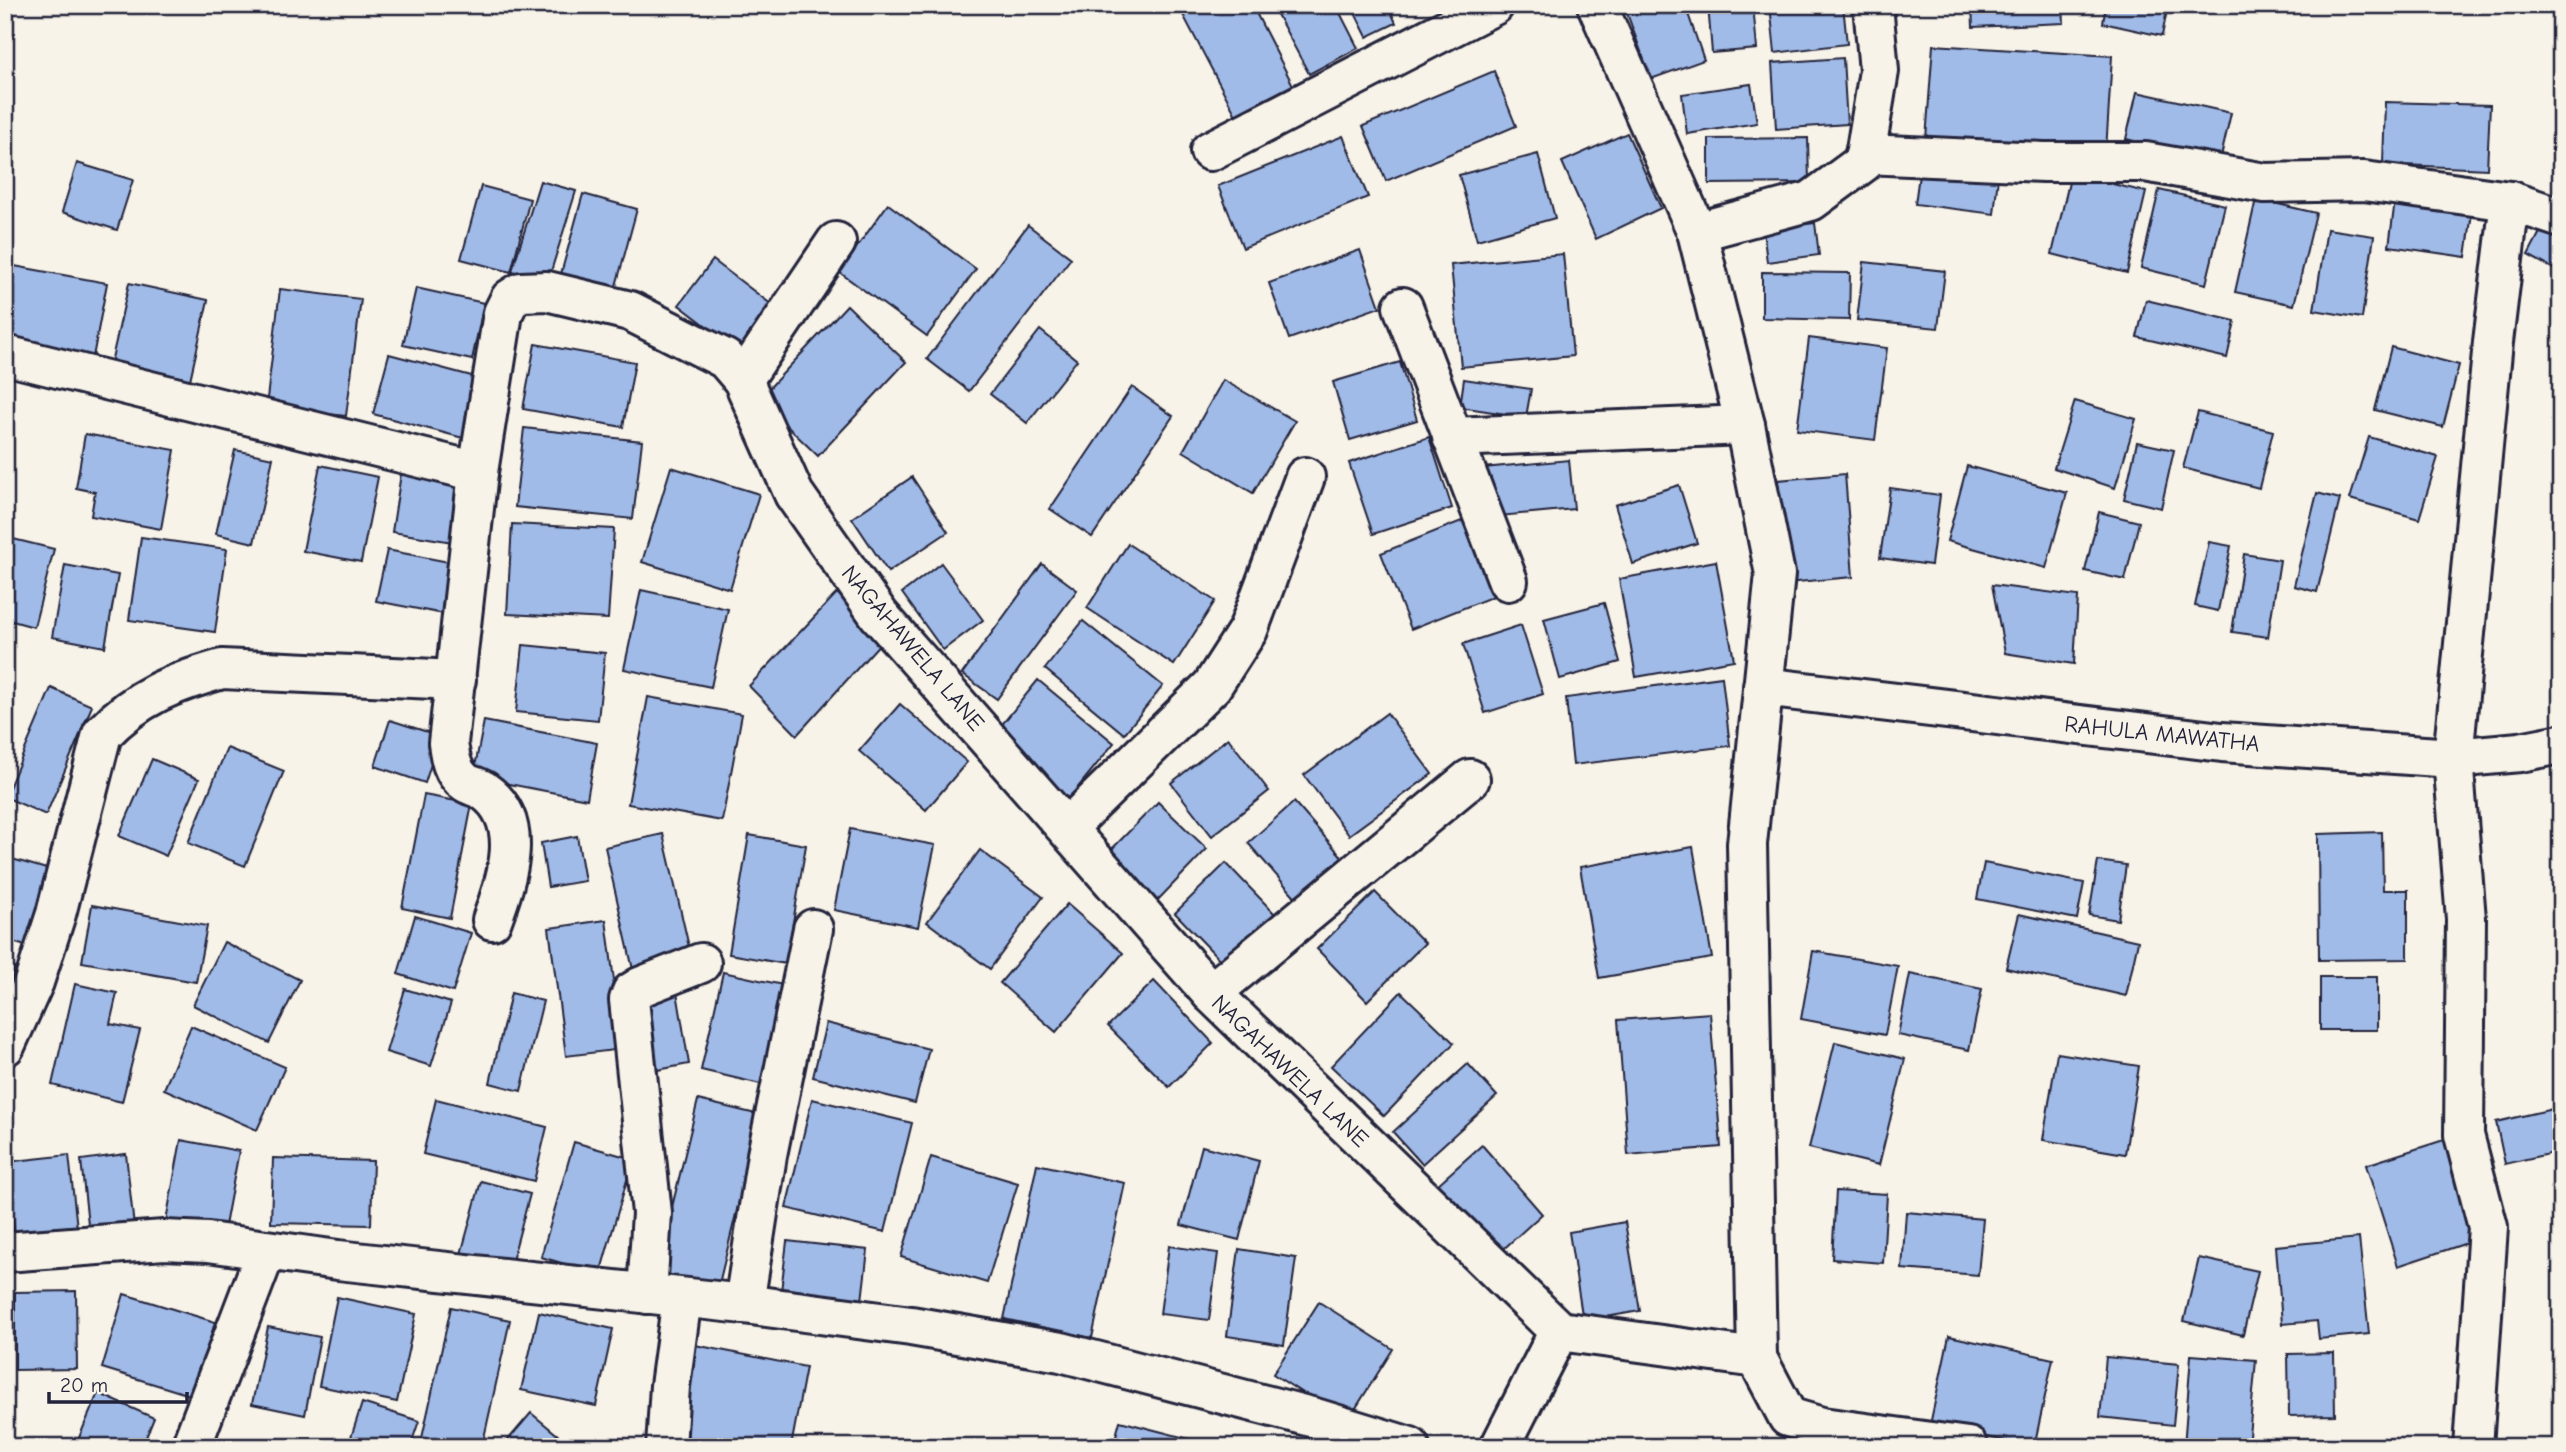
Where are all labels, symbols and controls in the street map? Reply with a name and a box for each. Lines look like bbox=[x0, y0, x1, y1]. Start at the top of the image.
street label: NAGAHAWELA LANE bbox=[836, 560, 990, 736]
street label: RAHULA MAWATHA bbox=[2063, 710, 2261, 758]
street label: NAGAHAWELA LANE bbox=[1206, 989, 1374, 1153]
scale bar bbox=[49, 1361, 187, 1405]
text: 20 m bbox=[60, 1373, 108, 1397]

